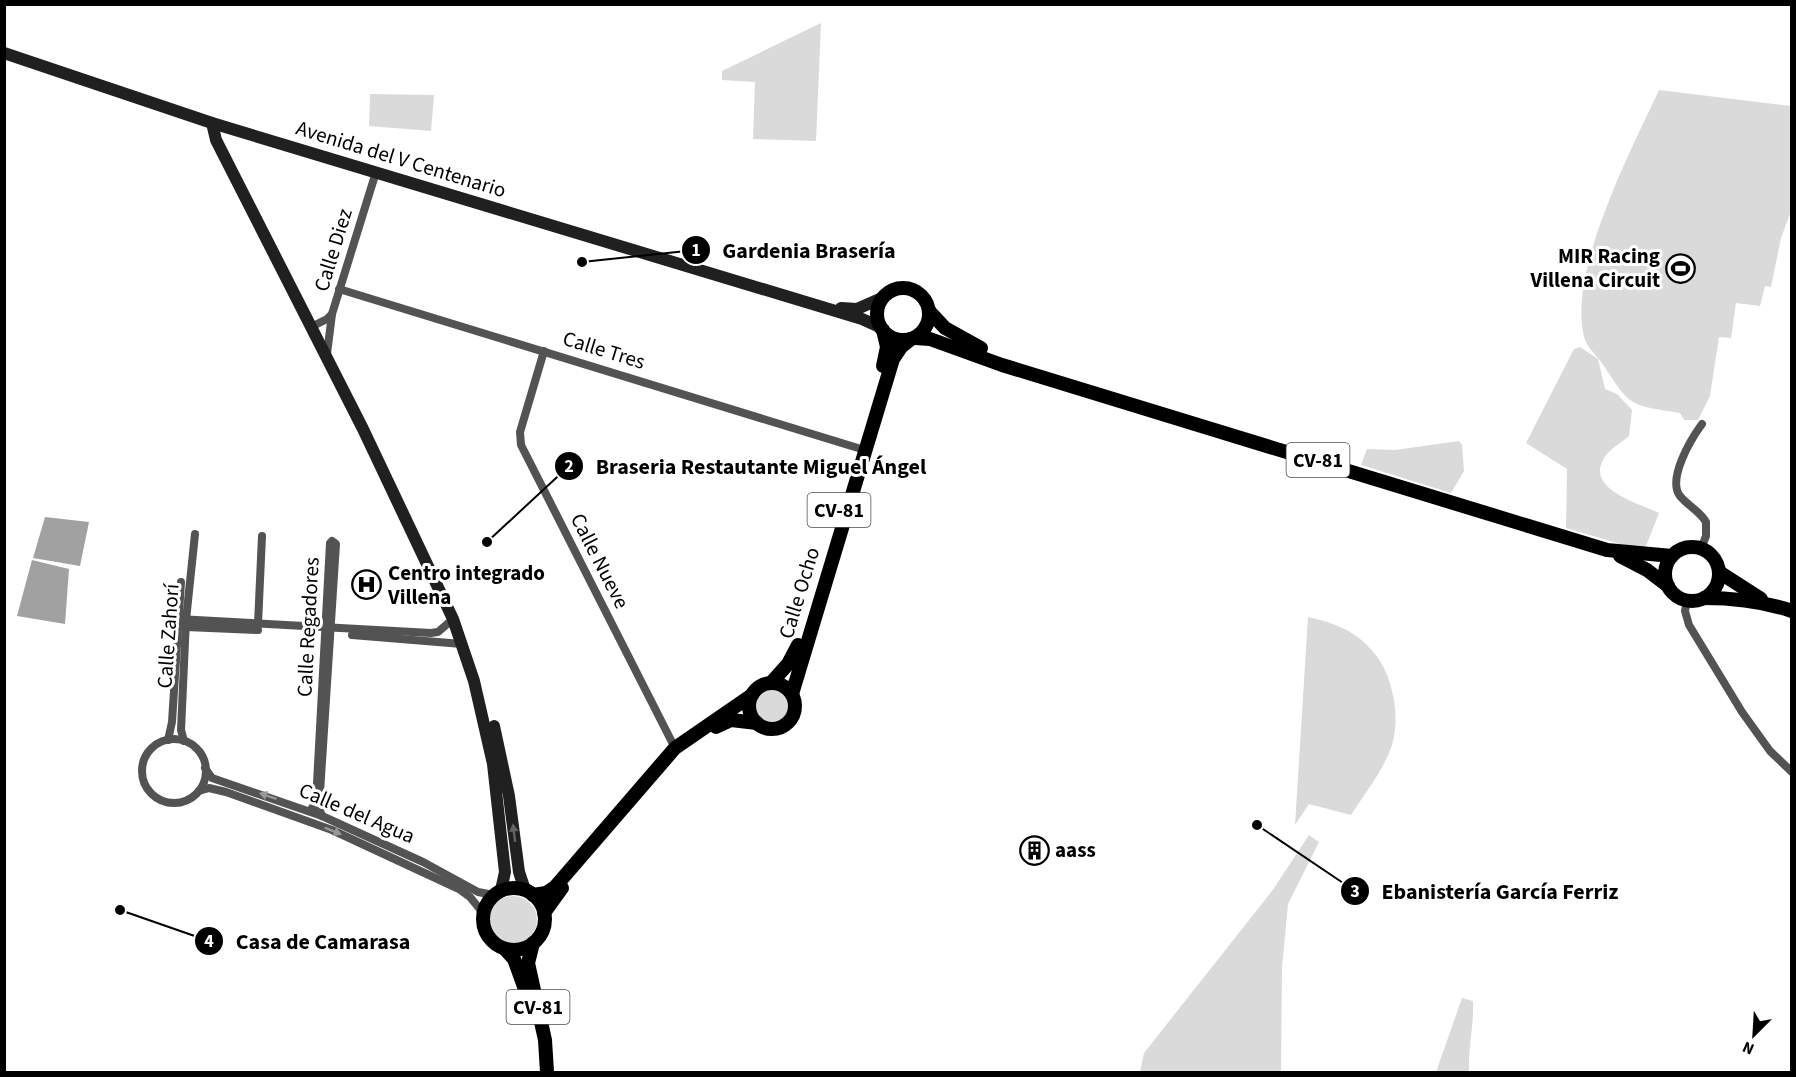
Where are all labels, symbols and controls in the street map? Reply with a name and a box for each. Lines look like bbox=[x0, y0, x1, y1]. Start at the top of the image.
street label: Avenida del V Centenario bbox=[292, 113, 510, 205]
street label: Calle Diez bbox=[306, 205, 360, 295]
callout: Gardenia Brasería bbox=[681, 230, 908, 270]
text: Gardenia Brasería bbox=[722, 235, 896, 267]
text: 1 bbox=[691, 238, 701, 263]
place label: MIR Racing Villena Circuit bbox=[1530, 241, 1660, 295]
sports icon: MIR Racing Villena Circuit bbox=[1665, 252, 1697, 284]
street label: Calle Tres bbox=[559, 323, 649, 377]
road number: CV-81 bbox=[1286, 443, 1350, 477]
callout: Braseria Restautante Miguel Ángel bbox=[554, 446, 938, 486]
text: Braseria Restautante Miguel Ángel bbox=[596, 451, 927, 483]
text: 2 bbox=[564, 454, 574, 479]
road number: CV-81 bbox=[808, 493, 870, 527]
street label: Calle Nueve bbox=[563, 508, 637, 614]
street label: Calle Ocho bbox=[771, 544, 827, 642]
street label: Calle Regadores bbox=[289, 556, 327, 698]
place label: Centro integrado Villena bbox=[387, 558, 545, 612]
hospital icon: Centro integrado Villena bbox=[351, 569, 383, 601]
street label: Calle Zahorí bbox=[149, 582, 187, 689]
street label: Calle del Agua bbox=[294, 775, 420, 851]
one-way arrow bbox=[258, 791, 276, 801]
one-way arrow bbox=[510, 823, 519, 842]
one-way arrow bbox=[324, 827, 342, 836]
building icon: aass bbox=[1018, 834, 1050, 866]
place label: aass bbox=[1055, 835, 1096, 865]
callout: Ebanistería García Ferriz bbox=[1340, 871, 1631, 911]
text: Ebanistería García Ferriz bbox=[1382, 876, 1618, 908]
text: 3 bbox=[1350, 879, 1360, 904]
callout: Casa de Camarasa bbox=[194, 921, 422, 961]
text: Casa de Camarasa bbox=[236, 926, 410, 958]
text: 4 bbox=[204, 929, 214, 954]
road number: CV-81 bbox=[506, 990, 570, 1024]
north arrow bbox=[1724, 1005, 1784, 1065]
text: N bbox=[1739, 1036, 1758, 1060]

